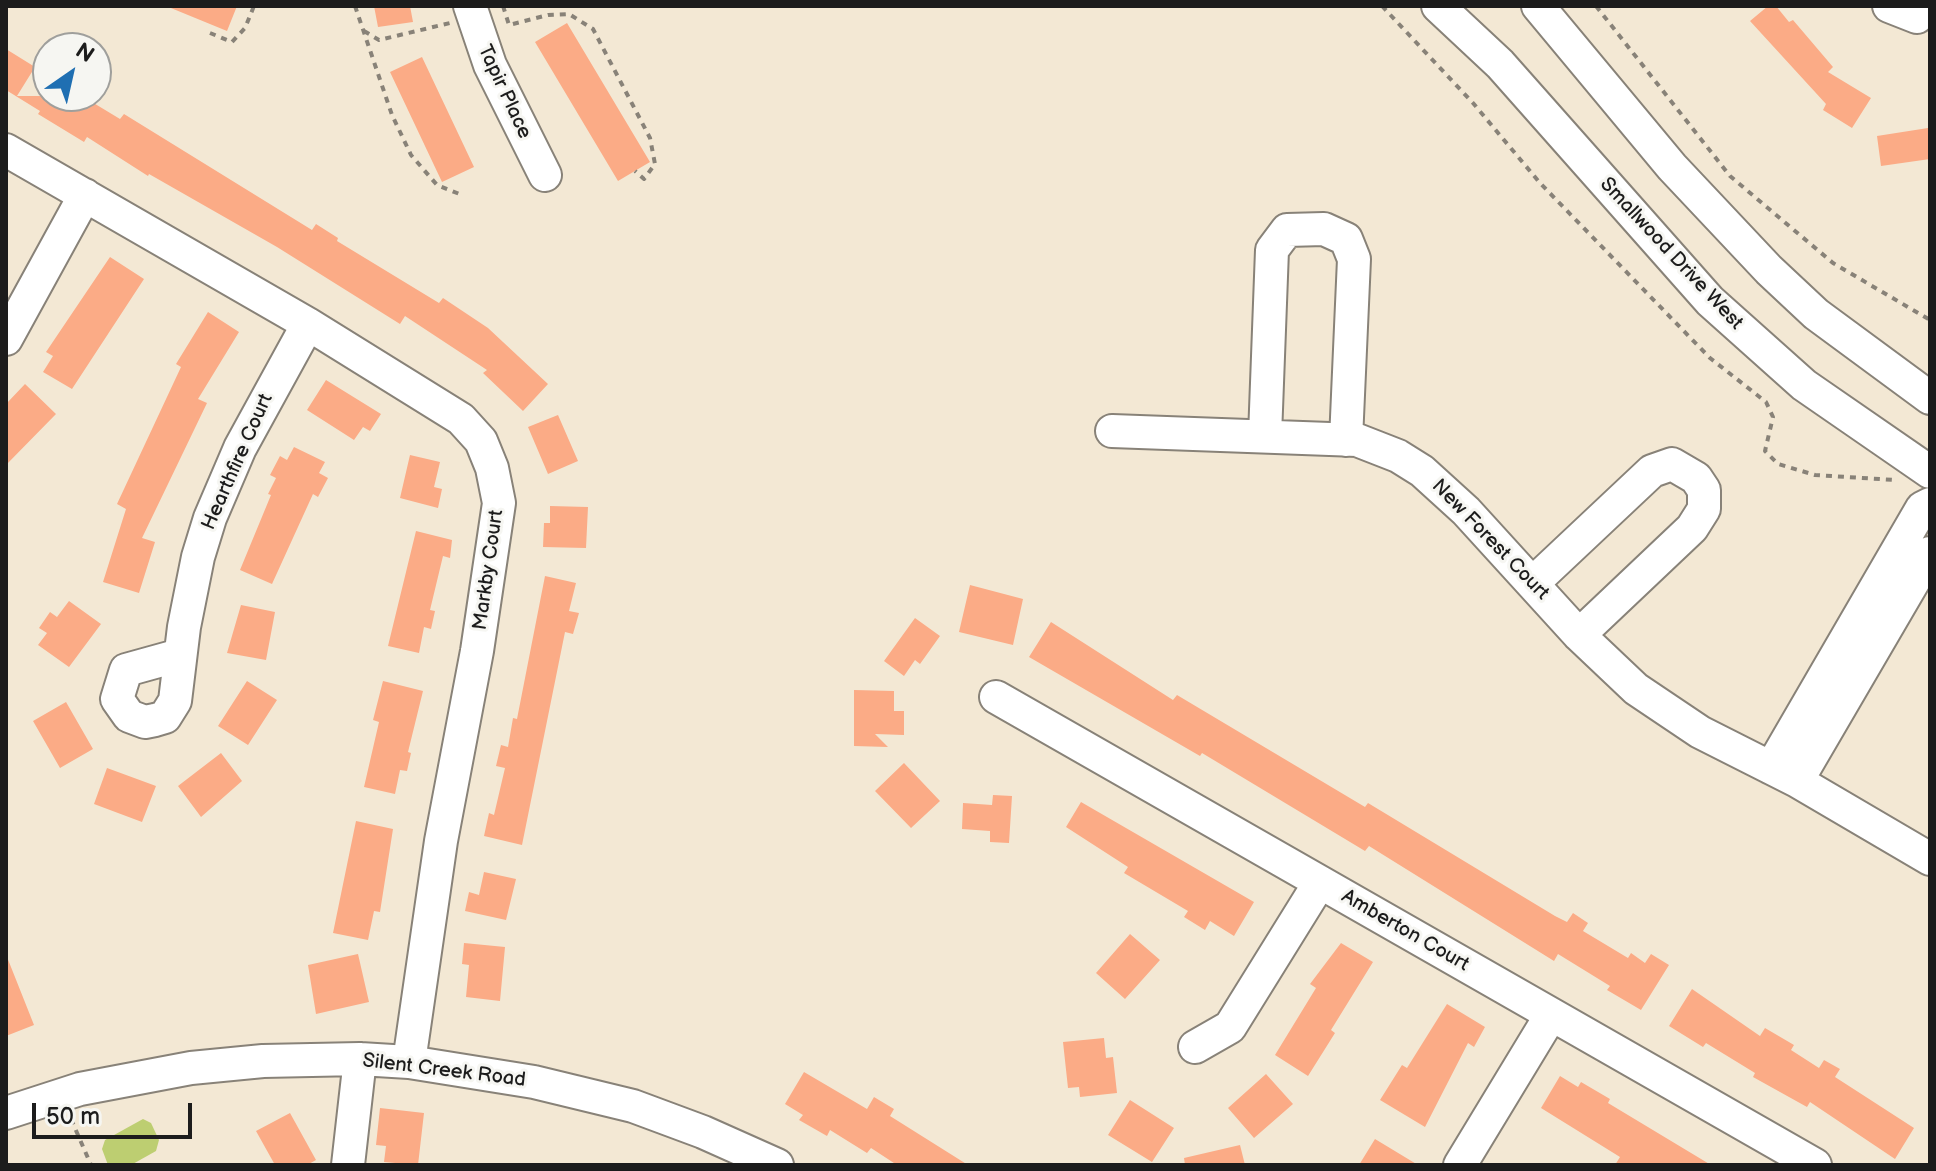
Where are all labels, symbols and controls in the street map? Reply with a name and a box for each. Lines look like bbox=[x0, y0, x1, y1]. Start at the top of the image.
north arrow bbox=[32, 32, 112, 112]
text: N bbox=[70, 38, 99, 69]
street label: Tapir Place bbox=[472, 41, 536, 143]
street label: Smallwood Drive West bbox=[1594, 173, 1748, 335]
street label: Hearthfire Court bbox=[197, 390, 279, 534]
street label: New Forest Court bbox=[1426, 475, 1554, 605]
street label: Markby Court bbox=[469, 508, 509, 632]
street label: Amberton Court bbox=[1337, 885, 1473, 977]
street label: Silent Creek Road bbox=[361, 1049, 527, 1093]
scale bar bbox=[36, 1087, 196, 1137]
text: 50 m bbox=[46, 1102, 100, 1131]

